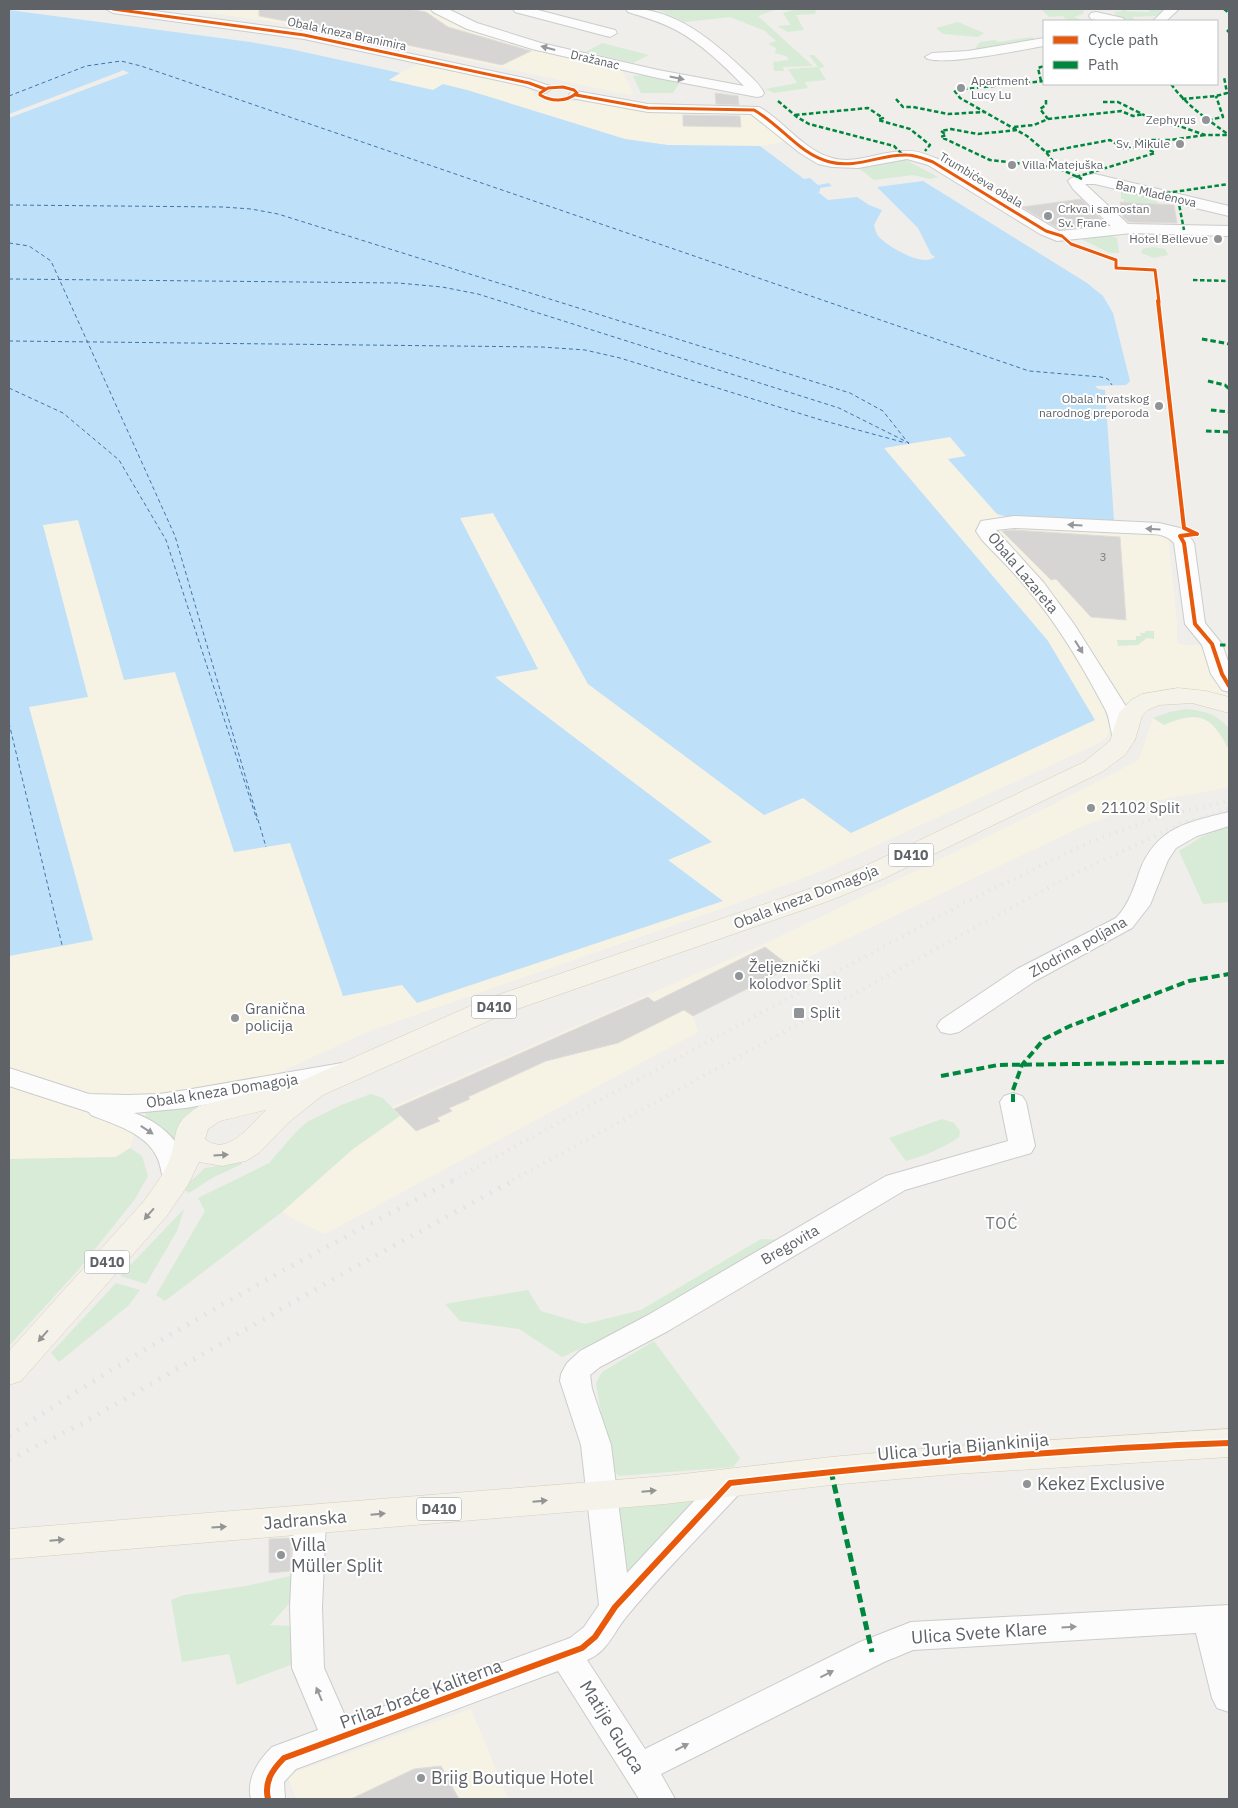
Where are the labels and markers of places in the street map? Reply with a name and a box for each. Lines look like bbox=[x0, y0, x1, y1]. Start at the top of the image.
place label: Apartment Lucy Lu bbox=[971, 73, 1029, 102]
marker: Apartment Lucy Lu bbox=[955, 82, 967, 94]
place label: Zephyrus bbox=[1146, 112, 1196, 127]
marker: Zephyrus bbox=[1200, 114, 1212, 126]
place label: Sv. Mikule bbox=[1116, 136, 1170, 151]
marker: Sv. Mikule bbox=[1174, 138, 1186, 150]
place label: Villa Matejuška bbox=[1022, 157, 1104, 172]
marker: Villa Matejuška bbox=[1006, 159, 1018, 171]
place label: Crkva i samostan Sv. Frane bbox=[1058, 201, 1150, 230]
marker: Crkva i samostan Sv. Frane bbox=[1042, 210, 1054, 222]
place label: Hotel Bellevue bbox=[1129, 231, 1208, 246]
marker: Hotel Bellevue bbox=[1212, 233, 1224, 245]
place label: Obala hrvatskog narodnog preporoda bbox=[1039, 391, 1150, 420]
marker: Obala hrvatskog narodnog preporoda bbox=[1153, 400, 1165, 412]
place label: 21102 Split bbox=[1101, 798, 1180, 817]
marker: 21102 Split bbox=[1085, 802, 1097, 814]
place label: Željeznički kolodvor Split bbox=[749, 957, 841, 993]
marker: Željeznički kolodvor Split bbox=[733, 970, 745, 982]
place label: Granična policija bbox=[245, 999, 305, 1035]
place label: Split bbox=[810, 1003, 841, 1022]
marker: Split bbox=[792, 1006, 806, 1020]
marker: Granična policija bbox=[229, 1012, 241, 1024]
place label: Kekez Exclusive bbox=[1037, 1472, 1165, 1495]
marker: Kekez Exclusive bbox=[1021, 1478, 1033, 1490]
place label: Villa Müller Split bbox=[291, 1533, 383, 1577]
marker: Villa Müller Split bbox=[275, 1549, 287, 1561]
place label: Briig Boutique Hotel bbox=[431, 1766, 594, 1789]
marker: Briig Boutique Hotel bbox=[415, 1772, 427, 1784]

